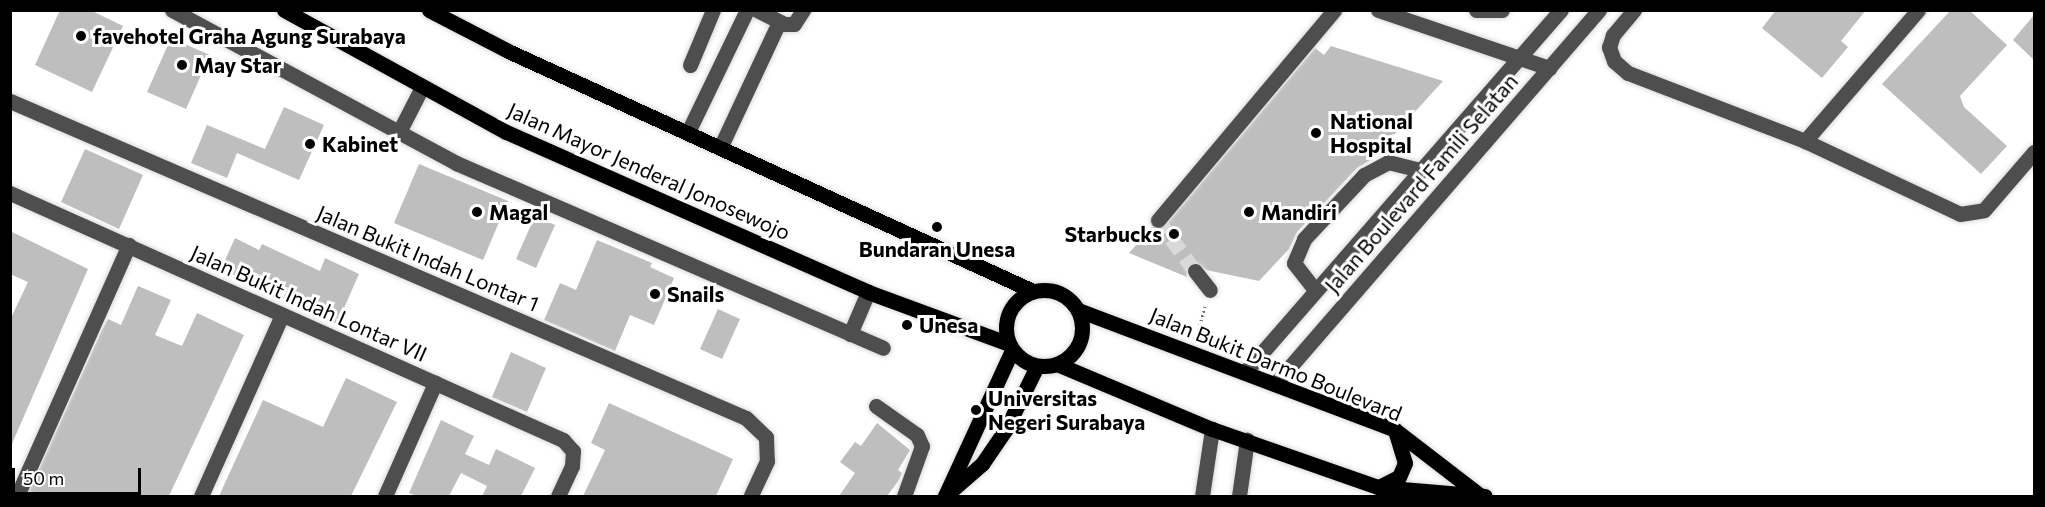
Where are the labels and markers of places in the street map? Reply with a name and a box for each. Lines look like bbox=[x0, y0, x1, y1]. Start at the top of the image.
place label: favehotel Graha Agung Surabaya bbox=[93, 23, 406, 49]
marker: favehotel Graha Agung Surabaya bbox=[74, 29, 88, 43]
place label: May Star bbox=[194, 52, 281, 78]
marker: May Star bbox=[175, 58, 189, 72]
place label: National Hospital bbox=[1330, 108, 1413, 158]
marker: National Hospital bbox=[1307, 124, 1325, 142]
place label: Kabinet bbox=[322, 131, 398, 157]
marker: Kabinet bbox=[303, 137, 317, 151]
place label: Magal bbox=[489, 199, 548, 225]
place label: Mandiri bbox=[1261, 199, 1337, 225]
marker: Magal bbox=[470, 205, 484, 219]
marker: Mandiri bbox=[1242, 205, 1256, 219]
marker: Bundaran Unesa bbox=[930, 220, 944, 234]
place label: Starbucks bbox=[1065, 221, 1162, 247]
marker: Starbucks bbox=[1167, 227, 1181, 241]
place label: Bundaran Unesa bbox=[859, 236, 1015, 262]
place label: Snails bbox=[667, 281, 724, 307]
marker: Snails bbox=[648, 287, 662, 301]
place label: Unesa bbox=[919, 312, 978, 338]
marker: Unesa bbox=[900, 318, 914, 332]
place label: Universitas Negeri Surabaya bbox=[988, 385, 1145, 435]
marker: Universitas Negeri Surabaya bbox=[969, 403, 983, 417]

